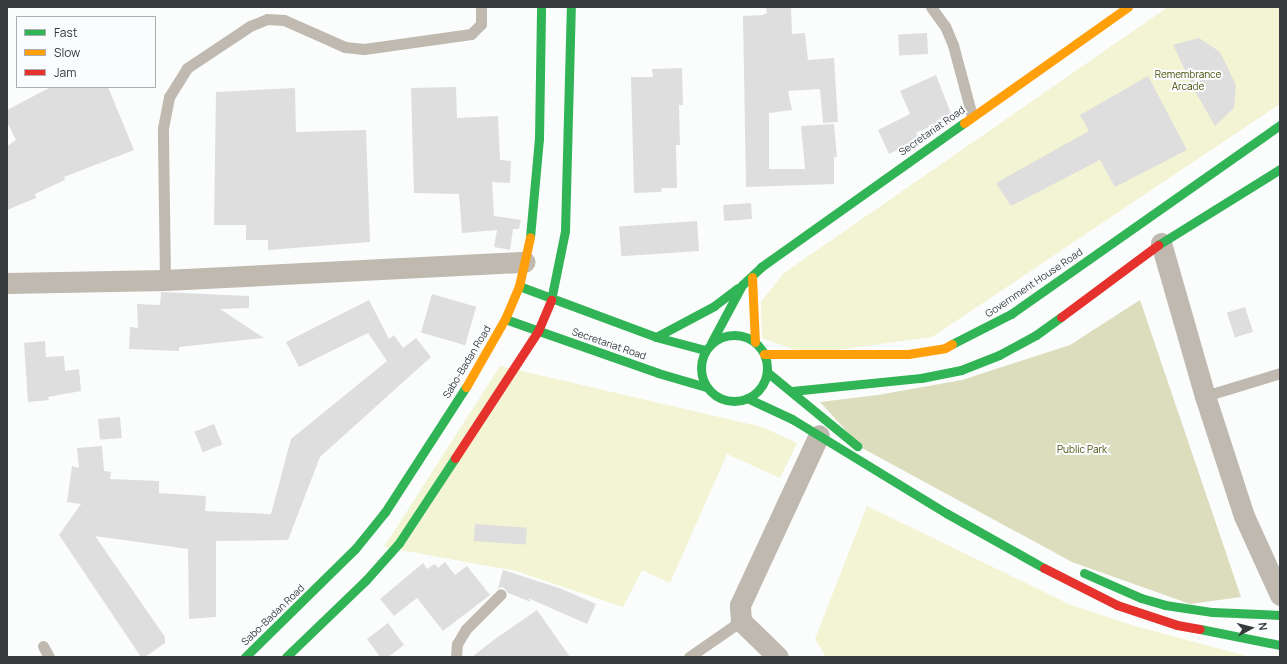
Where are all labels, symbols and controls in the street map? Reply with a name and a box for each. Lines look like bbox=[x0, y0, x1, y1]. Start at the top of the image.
legend bbox=[16, 16, 156, 88]
text: Fast bbox=[54, 24, 78, 41]
text: Slow bbox=[54, 44, 80, 61]
text: Jam bbox=[54, 64, 76, 81]
park label: Remembrance Arcade bbox=[1155, 68, 1221, 92]
street label: Secretariat Road bbox=[897, 104, 967, 158]
street label: Government House Road bbox=[983, 246, 1085, 320]
street label: Sabo-Badan Road bbox=[441, 324, 493, 400]
street label: Secretariat Road bbox=[570, 326, 648, 362]
park label: Public Park bbox=[1057, 444, 1107, 456]
street label: Sabo-Badan Road bbox=[239, 582, 307, 648]
north arrow bbox=[1231, 608, 1271, 648]
text: N bbox=[1255, 622, 1271, 631]

